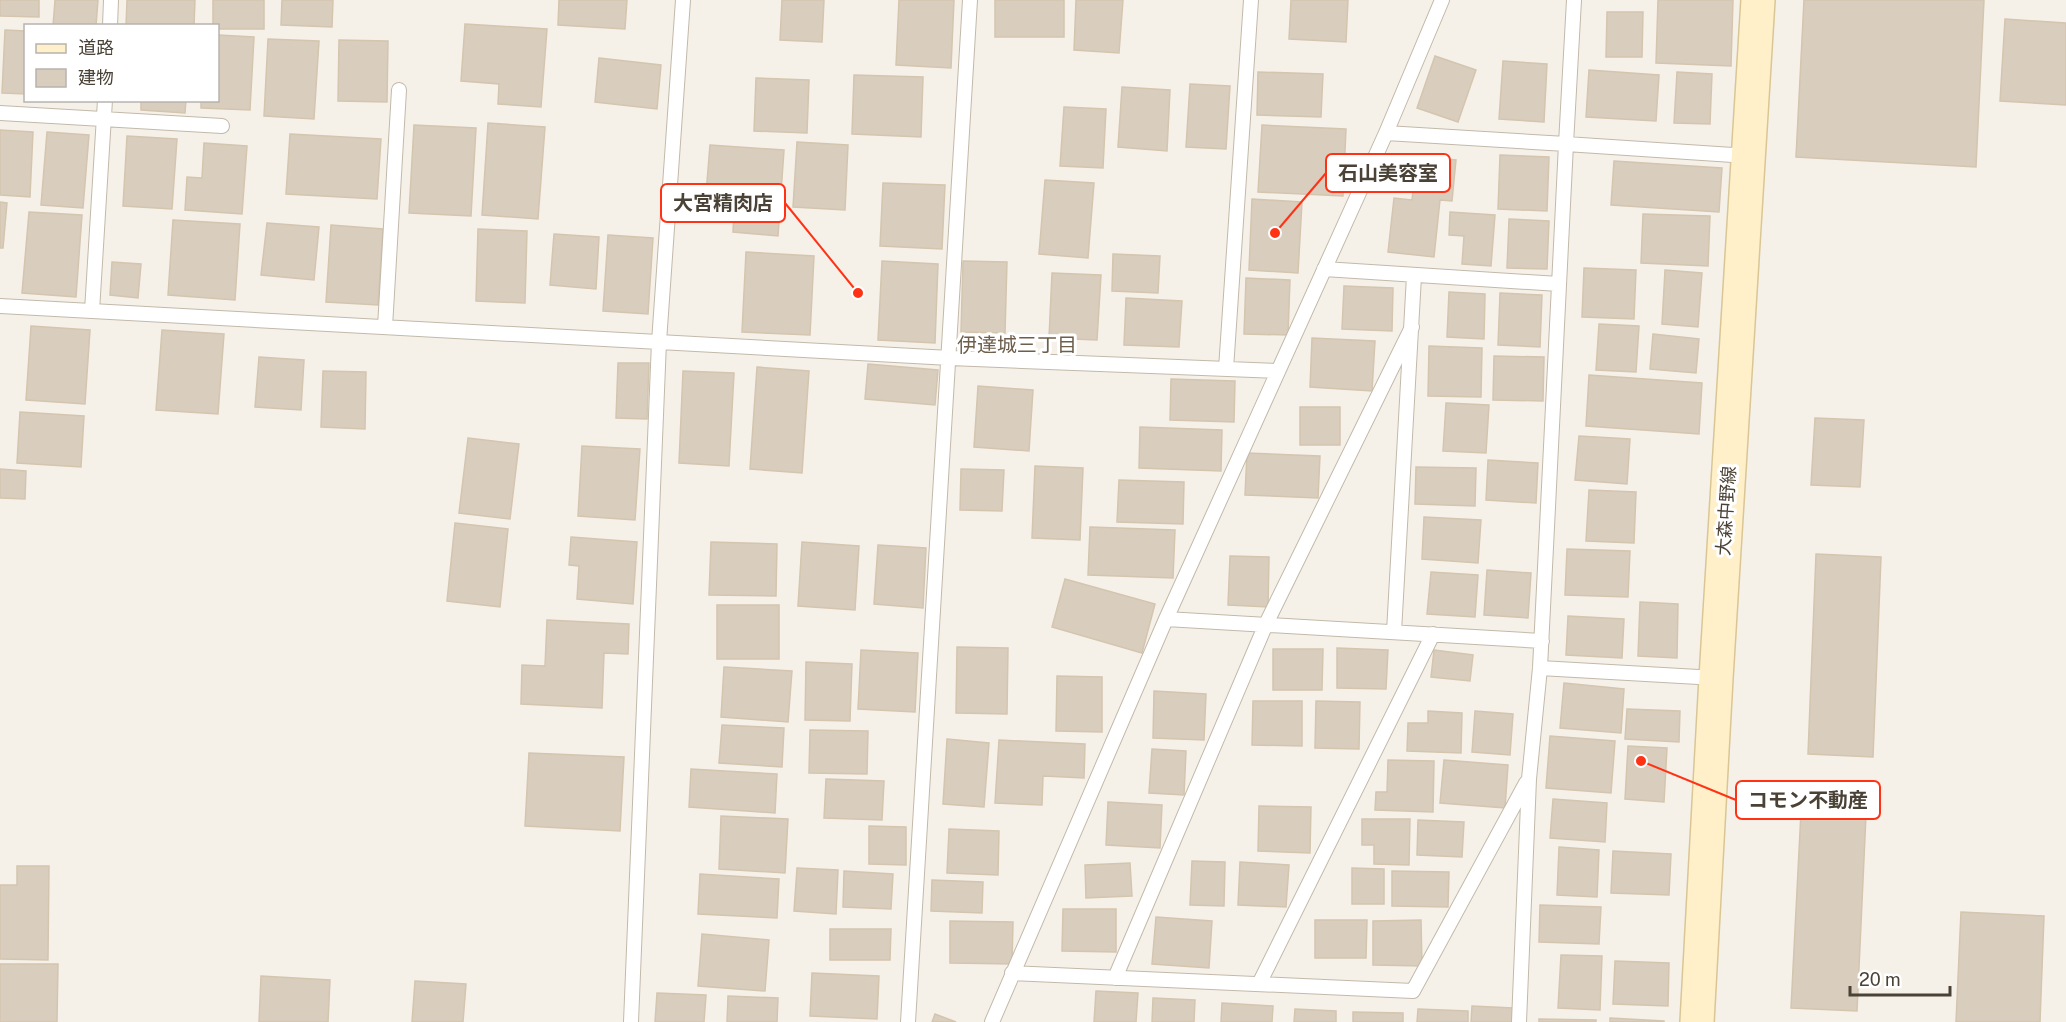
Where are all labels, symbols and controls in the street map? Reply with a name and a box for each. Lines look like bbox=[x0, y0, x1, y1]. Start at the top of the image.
legend bbox=[24, 24, 219, 102]
text: 道路 bbox=[78, 37, 114, 58]
text: 建物 bbox=[78, 67, 114, 88]
callout: 石山美容室 bbox=[1326, 154, 1450, 192]
text: 石山美容室 bbox=[1338, 161, 1438, 185]
callout: 大宮精肉店 bbox=[661, 184, 785, 222]
text: 大宮精肉店 bbox=[673, 191, 773, 215]
district label: 伊達城三丁目 bbox=[957, 333, 1077, 357]
street label: 大森中野線 bbox=[1712, 465, 1740, 557]
callout: コモン不動産 bbox=[1736, 781, 1880, 819]
text: コモン不動産 bbox=[1748, 788, 1868, 812]
scale bar bbox=[1850, 959, 1950, 997]
text: 20 m bbox=[1859, 969, 1901, 990]

